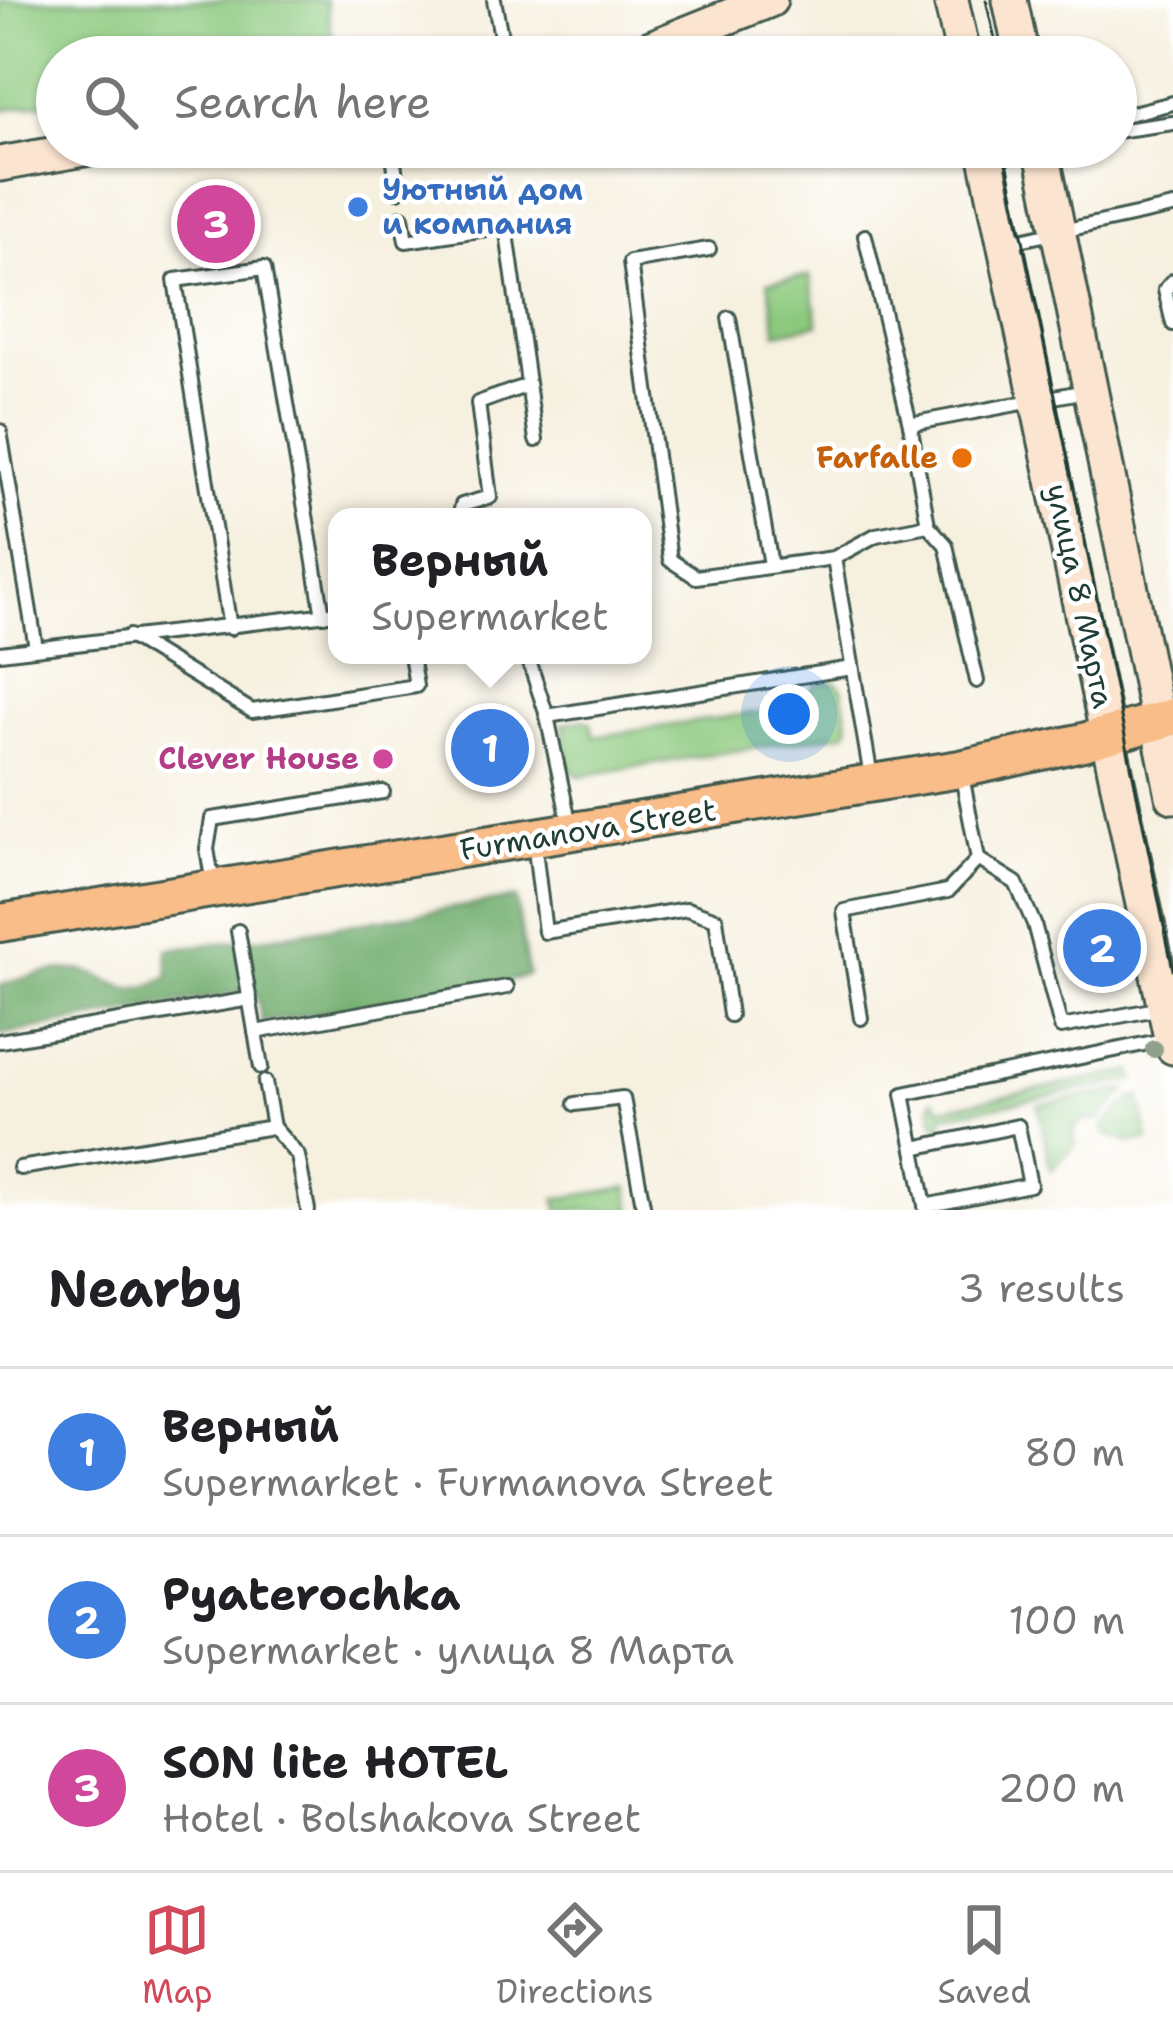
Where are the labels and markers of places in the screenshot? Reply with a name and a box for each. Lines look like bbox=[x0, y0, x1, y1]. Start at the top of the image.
place label: Уютный дом и компания bbox=[382, 169, 583, 244]
pin: 3 bbox=[177, 179, 255, 269]
marker: Уютный дом и компания bbox=[345, 194, 371, 220]
place label: Farfalle bbox=[816, 437, 938, 478]
marker: Farfalle bbox=[949, 445, 975, 471]
pin: 1 bbox=[451, 703, 529, 793]
place label: Clever House bbox=[158, 738, 359, 779]
marker: Clever House bbox=[370, 746, 396, 772]
pin: 2 bbox=[1063, 903, 1141, 993]

